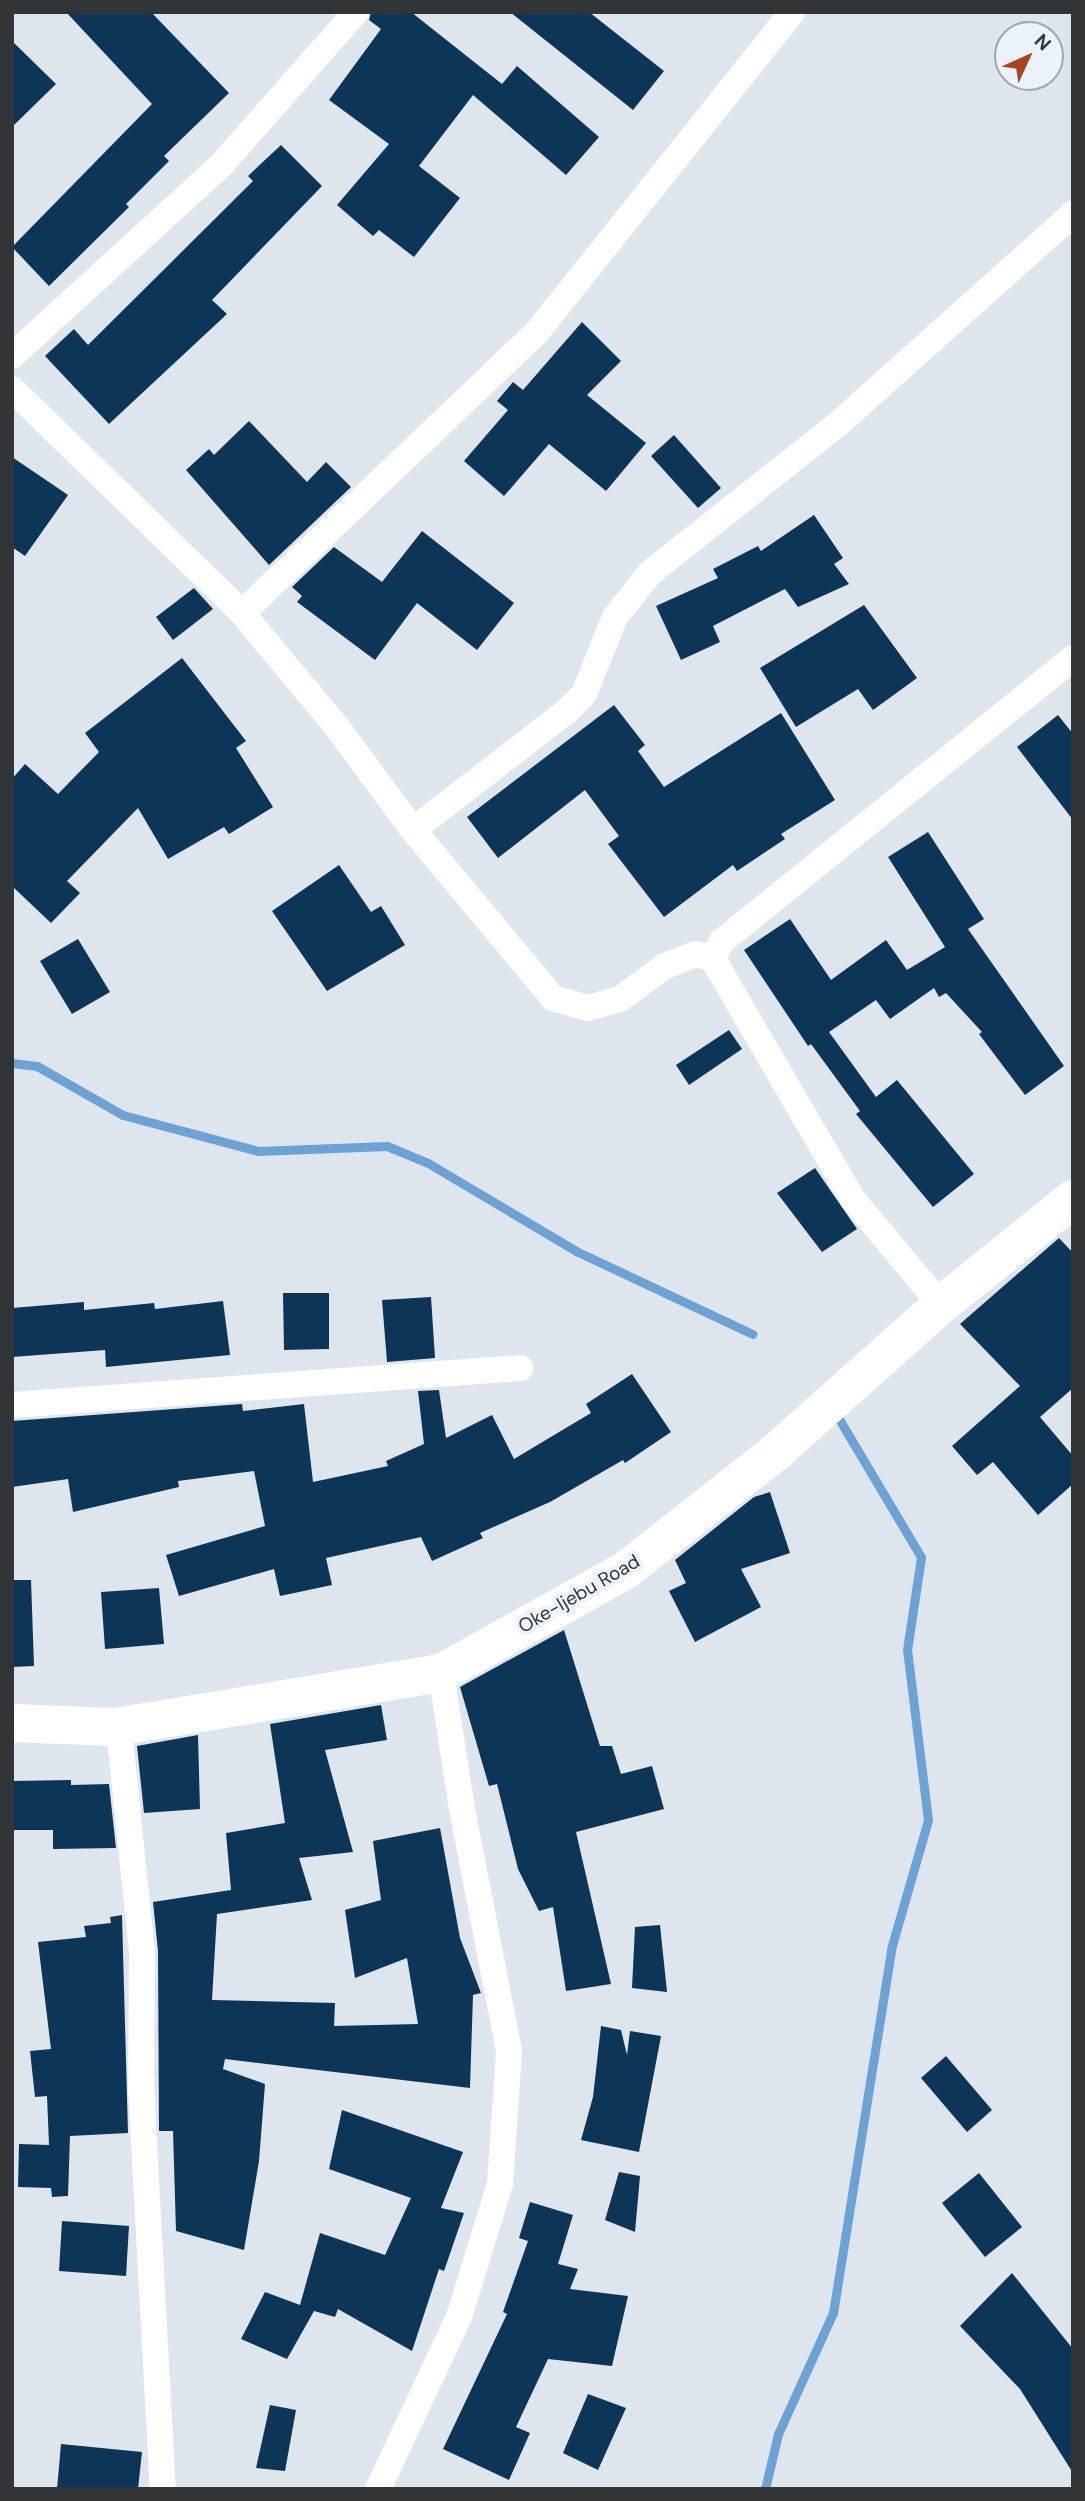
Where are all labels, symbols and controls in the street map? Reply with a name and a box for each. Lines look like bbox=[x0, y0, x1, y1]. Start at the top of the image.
north arrow bbox=[994, 21, 1064, 91]
text: N bbox=[1029, 28, 1057, 56]
street label: Oke-Ijebu Road bbox=[514, 1550, 644, 1638]

